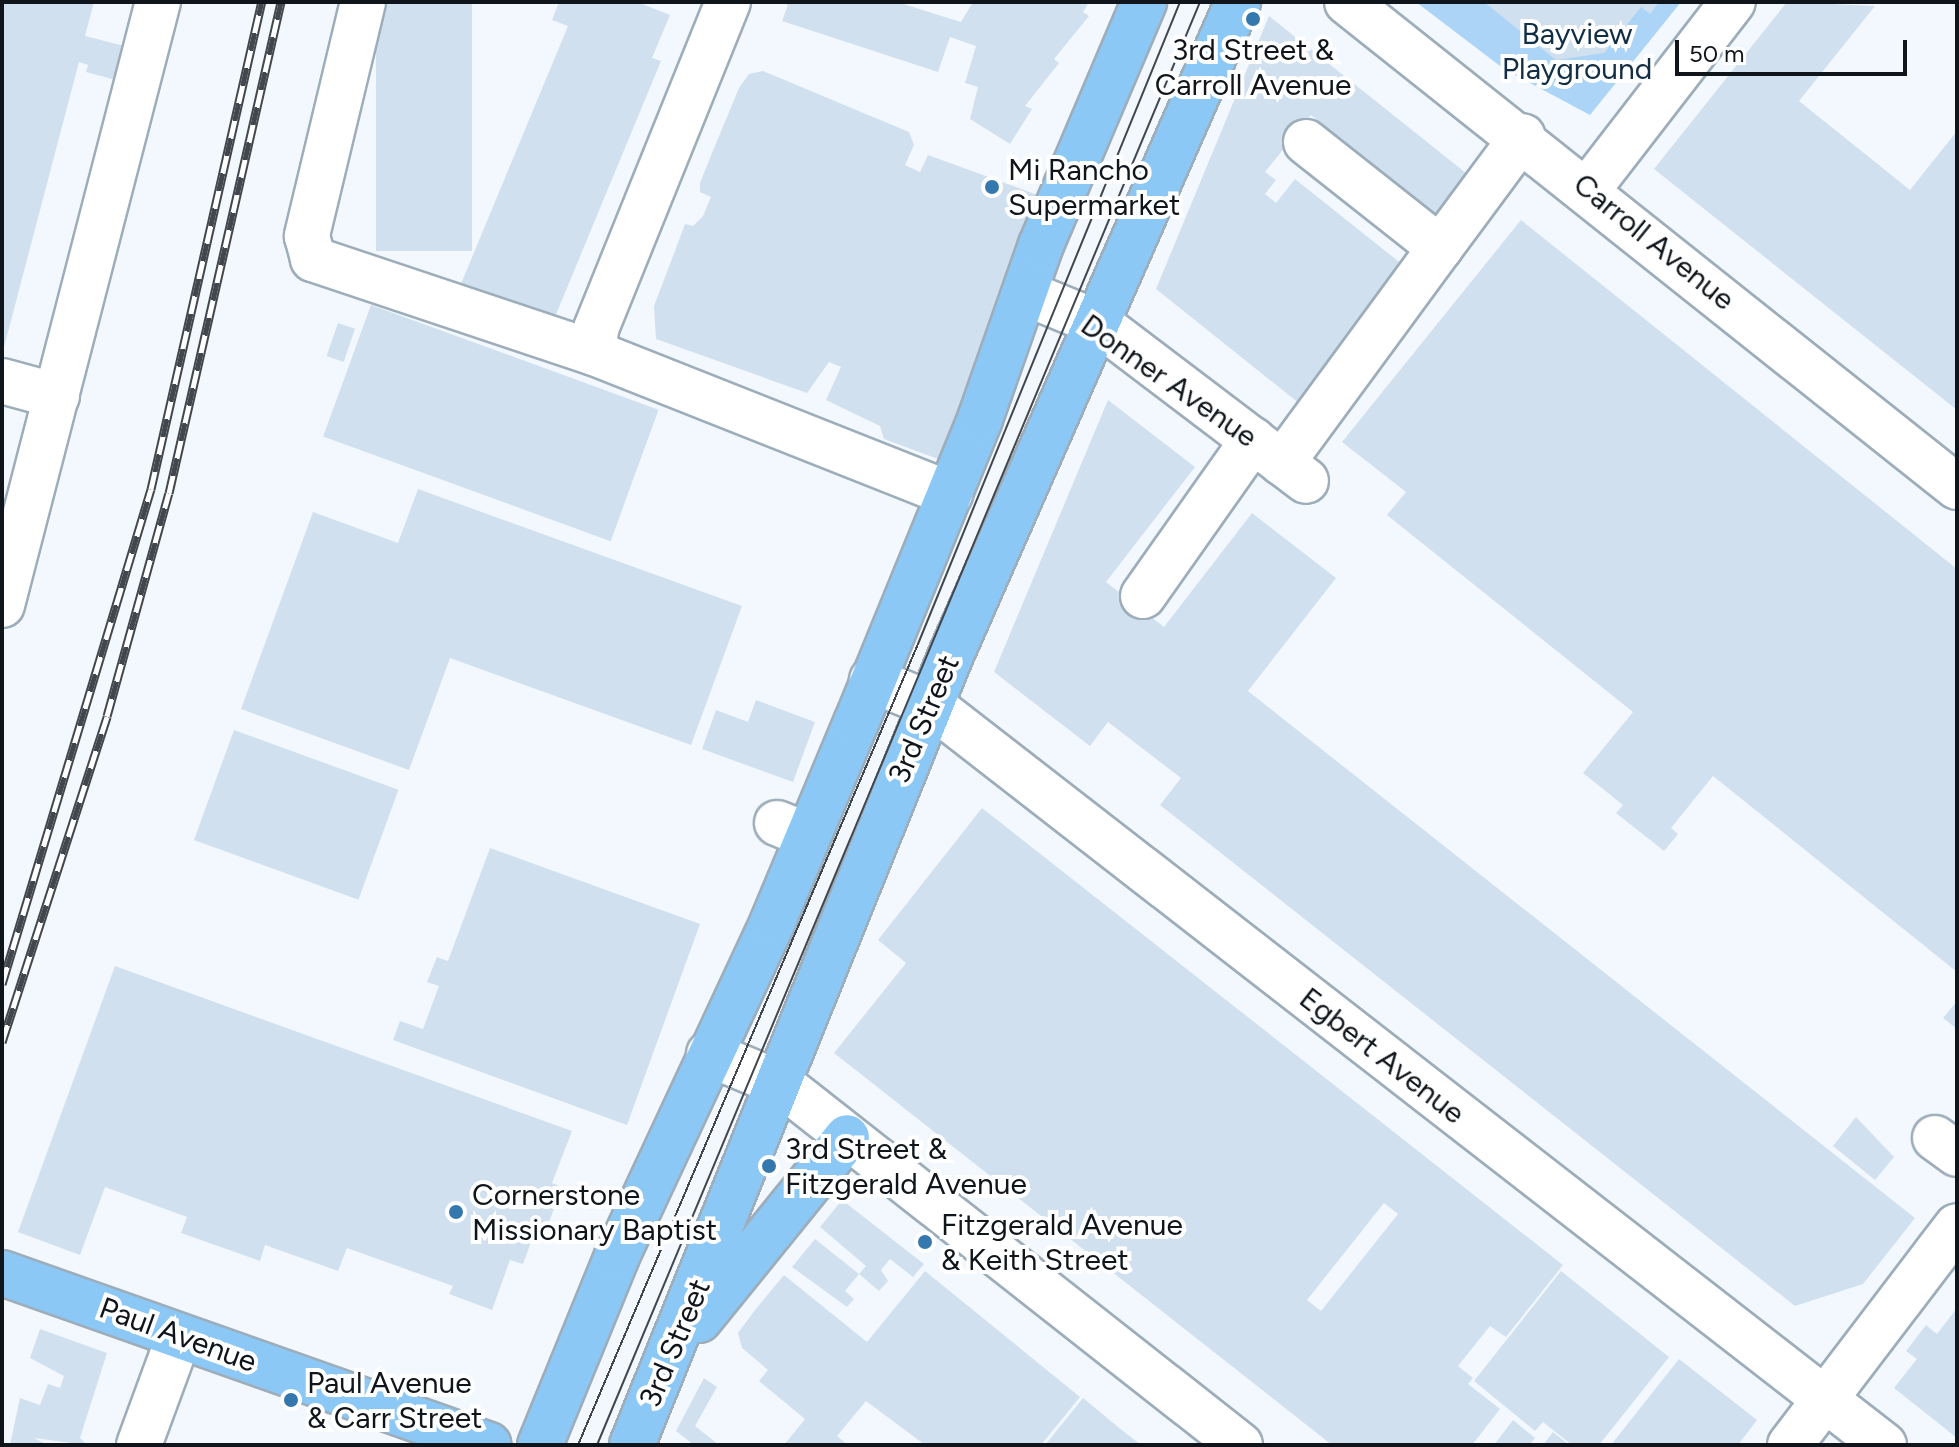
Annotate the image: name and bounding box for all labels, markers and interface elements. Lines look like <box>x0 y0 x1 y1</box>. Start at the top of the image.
marker: 3rd Street & Carroll Avenue <box>1244 10 1262 28</box>
park label: Bayview Playground <box>1502 16 1652 86</box>
scale bar <box>1679 24 1911 74</box>
place label: 3rd Street & Carroll Avenue <box>1155 32 1351 102</box>
text: 50 m <box>1689 39 1745 68</box>
place label: Mi Rancho Supermarket <box>1008 152 1180 222</box>
street label: Carroll Avenue <box>1566 166 1742 318</box>
marker: Mi Rancho Supermarket <box>983 178 1001 196</box>
street label: Donner Avenue <box>1074 307 1264 455</box>
street label: 3rd Street <box>881 650 967 788</box>
street label: Egbert Avenue <box>1292 980 1472 1132</box>
place label: 3rd Street & Fitzgerald Avenue <box>785 1131 1027 1202</box>
marker: 3rd Street & Fitzgerald Avenue <box>760 1157 778 1175</box>
place label: Cornerstone Missionary Baptist <box>472 1177 717 1248</box>
marker: Cornerstone Missionary Baptist <box>447 1203 465 1221</box>
place label: Fitzgerald Avenue & Keith Street <box>941 1207 1183 1278</box>
marker: Fitzgerald Avenue & Keith Street <box>916 1233 934 1251</box>
street label: 3rd Street <box>632 1274 718 1412</box>
street label: Paul Avenue <box>95 1290 261 1380</box>
place label: Paul Avenue & Carr Street <box>307 1365 482 1436</box>
marker: Paul Avenue & Carr Street <box>282 1391 300 1409</box>

